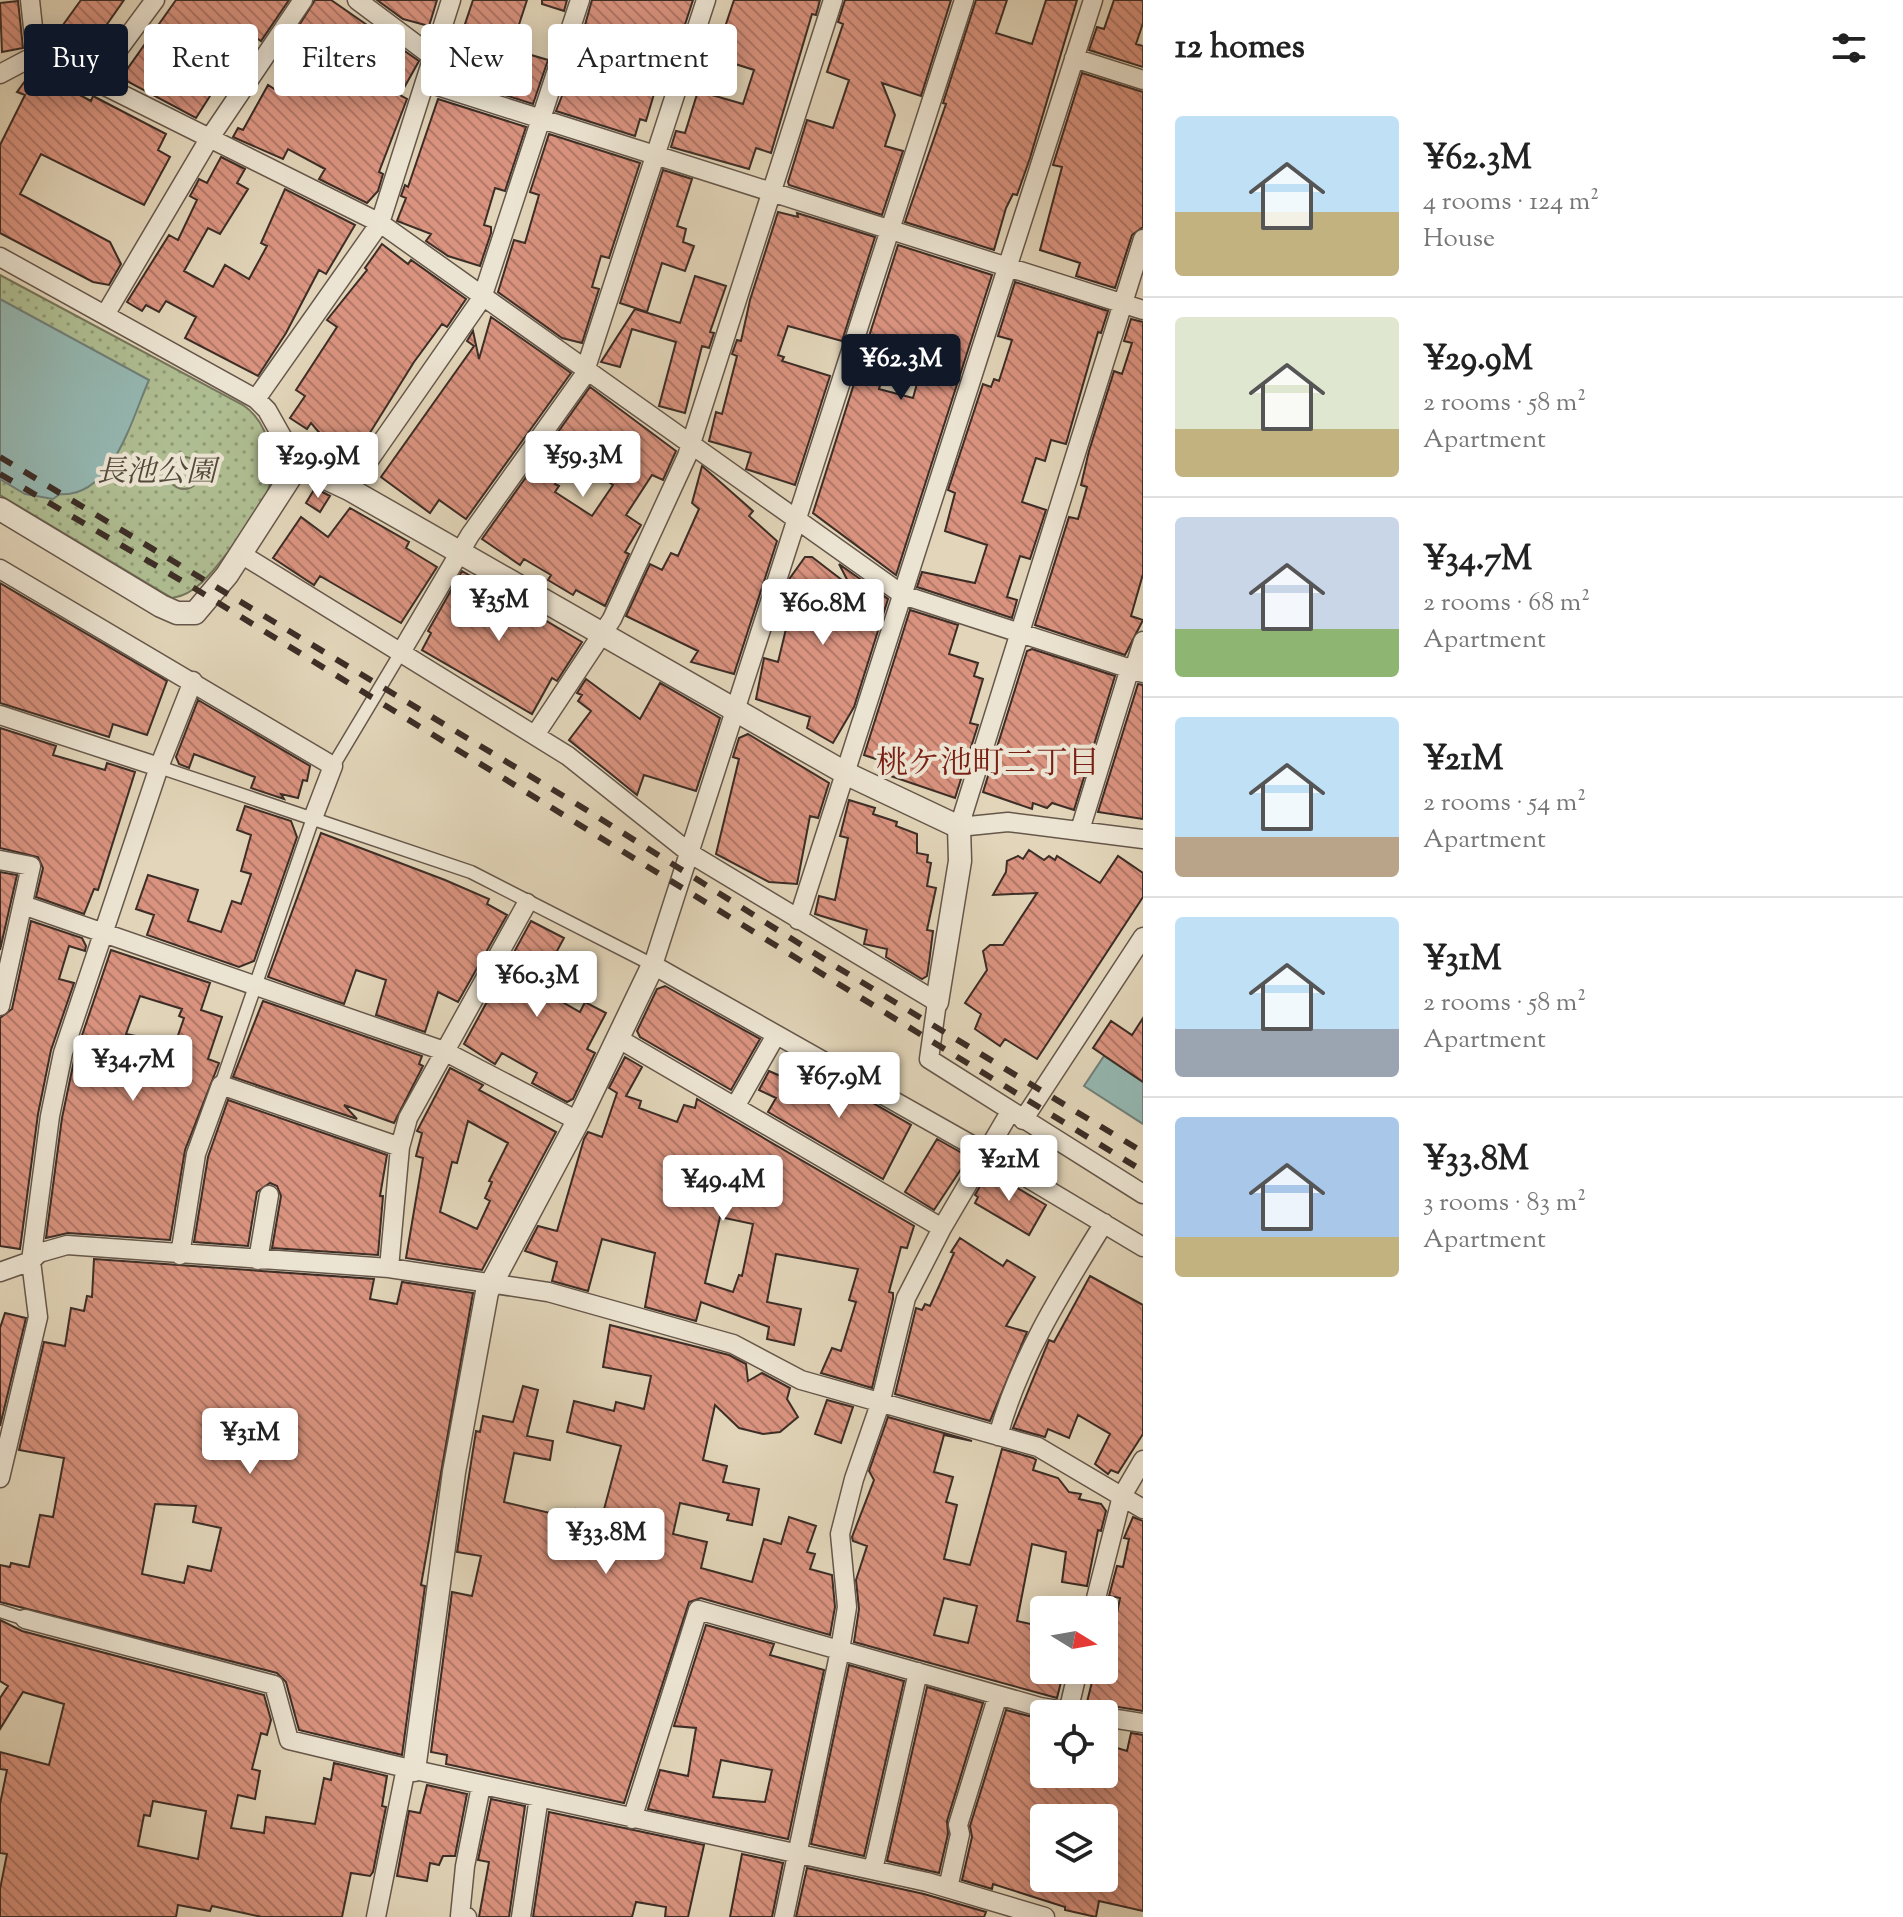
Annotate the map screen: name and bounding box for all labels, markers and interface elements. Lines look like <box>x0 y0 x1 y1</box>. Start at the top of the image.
chip: Buy <box>24 24 128 96</box>
chip: Rent <box>144 24 258 96</box>
chip: Filters <box>274 24 405 96</box>
chip: New <box>421 24 532 96</box>
chip: Apartment <box>548 24 737 96</box>
text: 12 homes <box>1175 24 1305 73</box>
icon: filters <box>1827 26 1871 70</box>
text: ¥62.3M <box>1423 135 1532 184</box>
icon: home <box>1239 148 1335 244</box>
text: 4 rooms · 124 m² <box>1423 184 1599 221</box>
text: House <box>1423 221 1495 258</box>
pin: ¥62.3M <box>836 334 966 402</box>
text: ¥29.9M <box>1423 336 1533 385</box>
text: ¥62.3M <box>859 341 943 378</box>
icon: home <box>1239 349 1335 445</box>
text: 2 rooms · 58 m² <box>1423 385 1586 422</box>
text: Apartment <box>1423 422 1546 459</box>
pin: ¥59.3M <box>518 431 648 499</box>
pin: ¥29.9M <box>253 432 383 500</box>
text: ¥59.3M <box>543 438 623 475</box>
text: ¥29.9M <box>276 439 360 476</box>
park label: 長池公園 <box>96 452 221 495</box>
text: ¥34.7M <box>1423 536 1532 585</box>
icon: home <box>1239 549 1335 645</box>
pin: ¥35M <box>452 575 546 643</box>
pin: ¥60.8M <box>758 579 888 647</box>
text: ¥35M <box>469 582 529 619</box>
text: 2 rooms · 68 m² <box>1423 585 1590 622</box>
text: ¥60.8M <box>780 586 866 623</box>
text: Apartment <box>1423 622 1546 659</box>
text: ¥21M <box>1423 736 1503 785</box>
district label: 桃ケ池町二丁目 <box>876 742 1100 788</box>
icon: home <box>1239 749 1335 845</box>
text: 2 rooms · 54 m² <box>1423 785 1586 822</box>
text: Apartment <box>1423 822 1546 859</box>
text: ¥31M <box>1423 936 1501 985</box>
icon: home <box>1239 949 1335 1045</box>
pin: ¥60.3M <box>472 951 602 1019</box>
text: ¥60.3M <box>495 958 579 995</box>
text: 2 rooms · 58 m² <box>1423 985 1586 1022</box>
text: Apartment <box>1423 1022 1546 1059</box>
pin: ¥34.7M <box>68 1035 198 1103</box>
text: ¥34.7M <box>91 1042 175 1079</box>
pin: ¥67.9M <box>774 1052 904 1120</box>
text: ¥67.9M <box>797 1059 881 1096</box>
pin: ¥21M <box>962 1135 1056 1203</box>
text: ¥33.8M <box>1423 1136 1529 1185</box>
text: ¥21M <box>978 1142 1040 1179</box>
icon: home <box>1239 1149 1335 1245</box>
pin: ¥49.4M <box>658 1155 788 1223</box>
text: ¥49.4M <box>681 1162 765 1199</box>
text: 3 rooms · 83 m² <box>1423 1185 1586 1222</box>
text: Apartment <box>1423 1222 1546 1259</box>
pin: ¥31M <box>203 1408 297 1476</box>
text: ¥31M <box>220 1415 280 1452</box>
pin: ¥33.8M <box>541 1508 671 1576</box>
text: ¥33.8M <box>566 1515 646 1552</box>
north arrow <box>1030 1596 1118 1684</box>
map controls <box>1030 1596 1118 1892</box>
button: locate <box>1030 1700 1118 1788</box>
button: layers <box>1030 1804 1118 1892</box>

